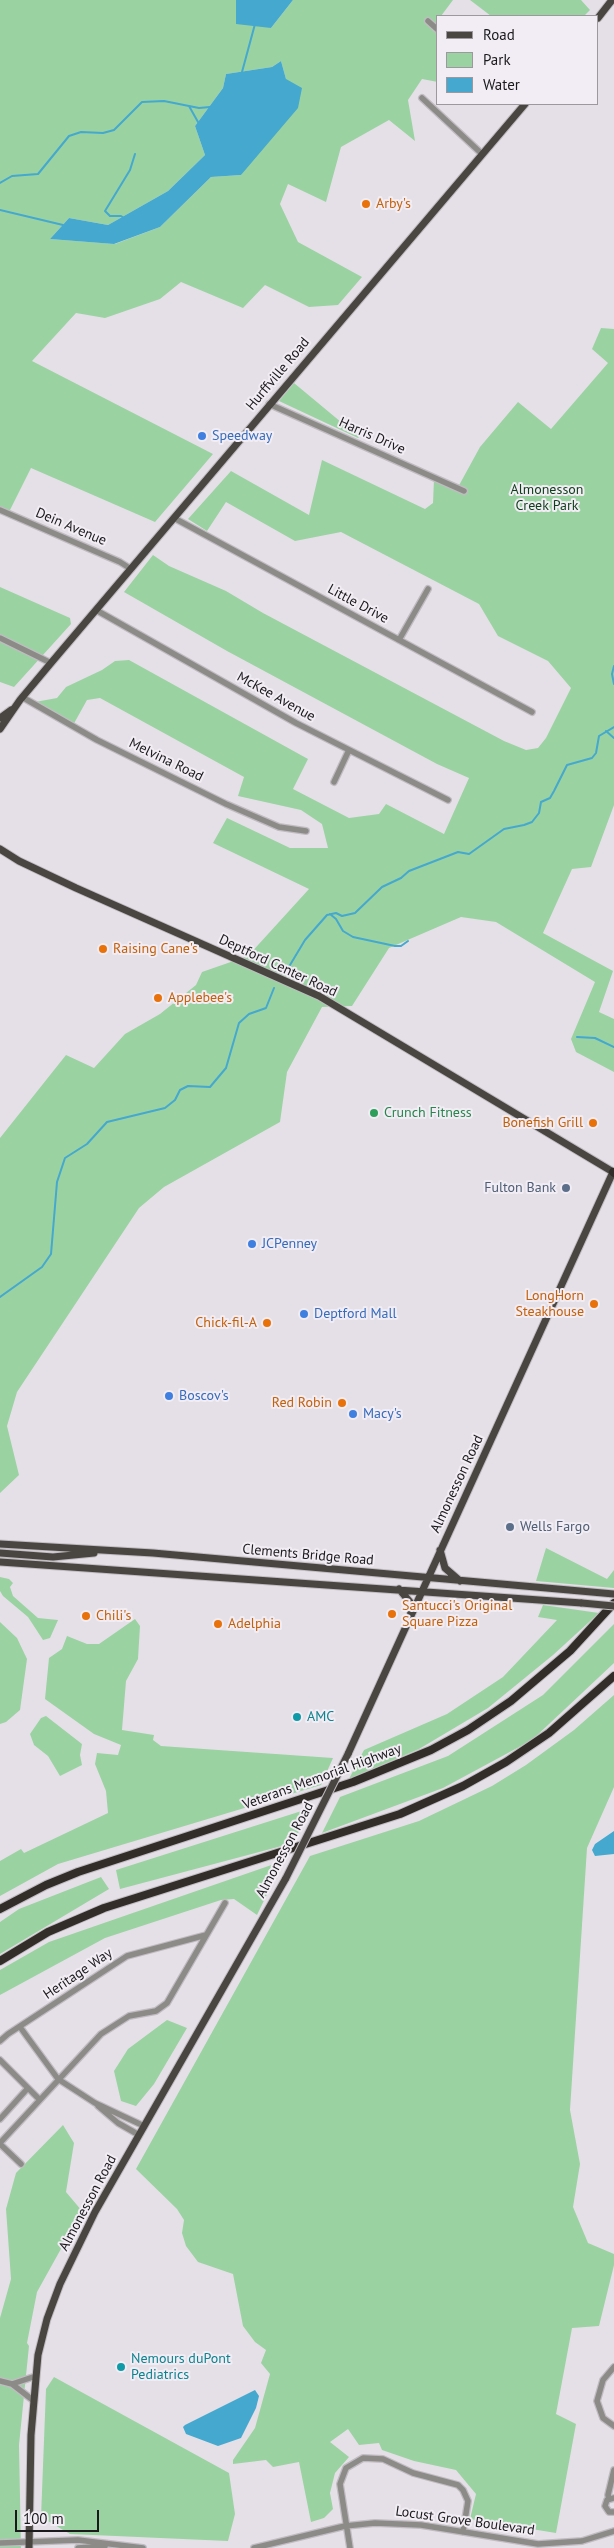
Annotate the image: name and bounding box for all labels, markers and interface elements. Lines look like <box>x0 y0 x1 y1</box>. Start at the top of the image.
legend <box>436 15 599 105</box>
text: Road <box>483 25 515 44</box>
text: Park <box>483 50 511 69</box>
text: Water <box>483 75 520 94</box>
place label: Arby's <box>376 196 411 212</box>
marker: Arby's <box>360 198 372 210</box>
street label: Hurffville Road <box>243 334 313 414</box>
street label: Harris Drive <box>336 414 408 458</box>
place label: Speedway <box>212 428 272 444</box>
marker: Speedway <box>196 430 208 442</box>
park label: Almonesson Creek Park <box>511 482 583 514</box>
street label: Dein Avenue <box>33 505 109 549</box>
street label: Little Drive <box>325 581 391 627</box>
street label: McKee Avenue <box>234 669 318 725</box>
street label: Melvina Road <box>126 735 206 785</box>
street label: Deptford Center Road <box>216 931 340 1001</box>
place label: Raising Cane's <box>113 941 198 957</box>
marker: Raising Cane's <box>97 943 109 955</box>
place label: Applebee's <box>168 990 232 1006</box>
marker: Applebee's <box>152 992 164 1004</box>
place label: Crunch Fitness <box>384 1105 472 1121</box>
marker: Crunch Fitness <box>368 1107 380 1119</box>
place label: Bonefish Grill <box>502 1115 583 1131</box>
marker: Bonefish Grill <box>587 1117 599 1129</box>
place label: Fulton Bank <box>484 1180 556 1196</box>
marker: Fulton Bank <box>560 1182 572 1194</box>
place label: JCPenney <box>262 1236 317 1252</box>
marker: JCPenney <box>246 1238 258 1250</box>
place label: LongHorn Steakhouse <box>515 1288 584 1320</box>
marker: LongHorn Steakhouse <box>588 1298 600 1310</box>
place label: Deptford Mall <box>314 1306 397 1322</box>
marker: Deptford Mall <box>298 1308 310 1320</box>
place label: Chick-fil-A <box>195 1315 257 1331</box>
marker: Chick-fil-A <box>261 1317 273 1329</box>
place label: Boscov's <box>179 1388 229 1404</box>
marker: Boscov's <box>163 1390 175 1402</box>
place label: Red Robin <box>272 1395 332 1411</box>
marker: Red Robin <box>336 1397 348 1409</box>
place label: Macy's <box>363 1406 402 1422</box>
marker: Macy's <box>347 1408 359 1420</box>
street label: Almonesson Road <box>427 1432 487 1536</box>
place label: Wells Fargo <box>520 1519 590 1535</box>
marker: Wells Fargo <box>504 1521 516 1533</box>
street label: Clements Bridge Road <box>242 1541 374 1569</box>
place label: Santucci's Original Square Pizza <box>402 1598 512 1630</box>
place label: Chili's <box>96 1608 131 1624</box>
marker: Santucci's Original Square Pizza <box>386 1608 398 1620</box>
marker: Chili's <box>80 1610 92 1622</box>
place label: Adelphia <box>228 1616 281 1632</box>
marker: Adelphia <box>212 1618 224 1630</box>
place label: AMC <box>307 1709 334 1725</box>
marker: AMC <box>291 1711 303 1723</box>
street label: Veterans Memorial Highway <box>240 1740 404 1814</box>
street label: Almonesson Road <box>253 1799 317 1901</box>
street label: Heritage Way <box>40 1945 116 2003</box>
street label: Almonesson Road <box>56 2152 120 2254</box>
place label: Nemours duPont Pediatrics <box>131 2351 231 2384</box>
marker: Nemours duPont Pediatrics <box>115 2361 127 2373</box>
scale bar <box>18 2500 101 2532</box>
street label: Locust Grove Boulevard <box>394 2503 536 2539</box>
text: 100 m <box>23 2509 64 2528</box>

